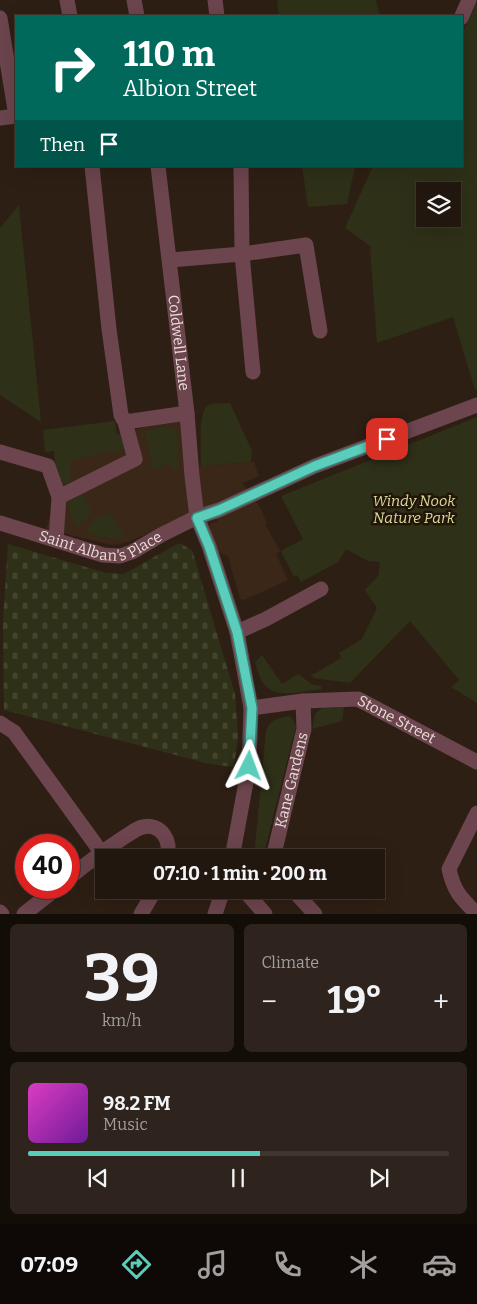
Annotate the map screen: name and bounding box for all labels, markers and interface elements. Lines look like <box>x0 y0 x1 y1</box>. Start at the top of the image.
text: 110 m <box>123 33 215 75</box>
icon: right <box>40 35 105 100</box>
text: Albion Street <box>123 75 257 102</box>
icon: arrive <box>95 130 123 158</box>
text: Then <box>40 133 85 156</box>
map controls <box>416 182 461 227</box>
button: layers <box>416 182 461 227</box>
street label: Coldwell Lane <box>164 294 193 392</box>
pin <box>366 418 408 460</box>
icon: arrive <box>373 425 401 453</box>
park label: Windy Nook Nature Park <box>373 492 456 527</box>
street label: Saint Alban's Place <box>35 523 165 541</box>
text: Saint Alban's Place <box>37 527 165 565</box>
street label: Stone Street <box>354 691 439 748</box>
street label: Kane Gardens <box>271 730 312 830</box>
position arrow <box>222 739 274 791</box>
speed limit sign: 40 <box>15 834 80 899</box>
text: 07:10 · 1 min · 200 m <box>153 862 327 885</box>
text: 39 <box>84 939 160 1017</box>
text: Climate <box>262 953 319 972</box>
text: 19° <box>327 977 383 1023</box>
text: − <box>262 985 277 1018</box>
text: + <box>433 985 449 1018</box>
text: km/h <box>102 1011 142 1030</box>
text: 98.2 FM <box>103 1092 170 1115</box>
text: Music <box>103 1115 148 1134</box>
icon: previous <box>84 1164 112 1192</box>
icon: pause <box>224 1164 252 1192</box>
icon: next <box>365 1164 393 1192</box>
icon: directions <box>119 1247 154 1282</box>
icon: music <box>195 1247 230 1282</box>
icon: phone <box>270 1247 305 1282</box>
icon: climate <box>346 1247 381 1282</box>
icon: car <box>422 1247 457 1282</box>
text: 07:09 <box>20 1251 78 1278</box>

